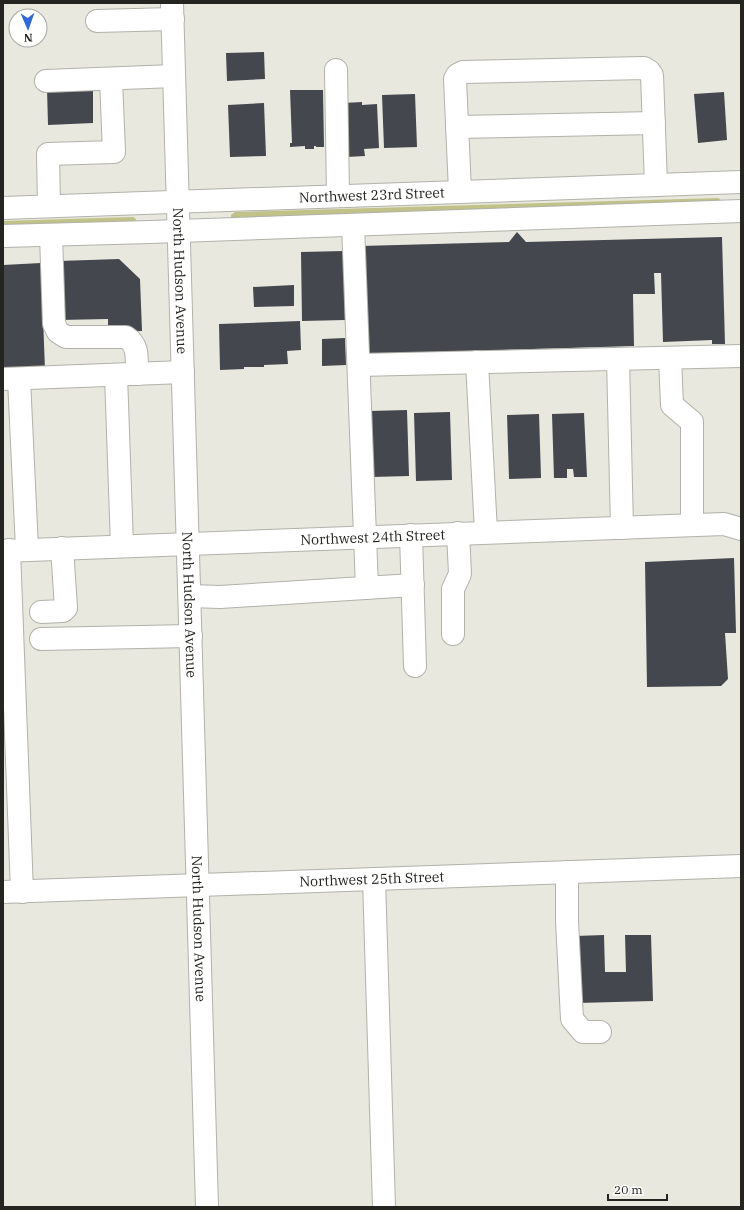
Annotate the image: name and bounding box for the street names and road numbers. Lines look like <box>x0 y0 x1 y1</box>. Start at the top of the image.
street label: Northwest 23rd Street <box>298 183 445 207</box>
street label: North Hudson Avenue <box>169 207 191 354</box>
street label: Northwest 24th Street <box>300 525 446 549</box>
street label: North Hudson Avenue <box>178 531 201 678</box>
street label: North Hudson Avenue <box>188 855 210 1002</box>
street label: Northwest 25th Street <box>299 867 445 891</box>

